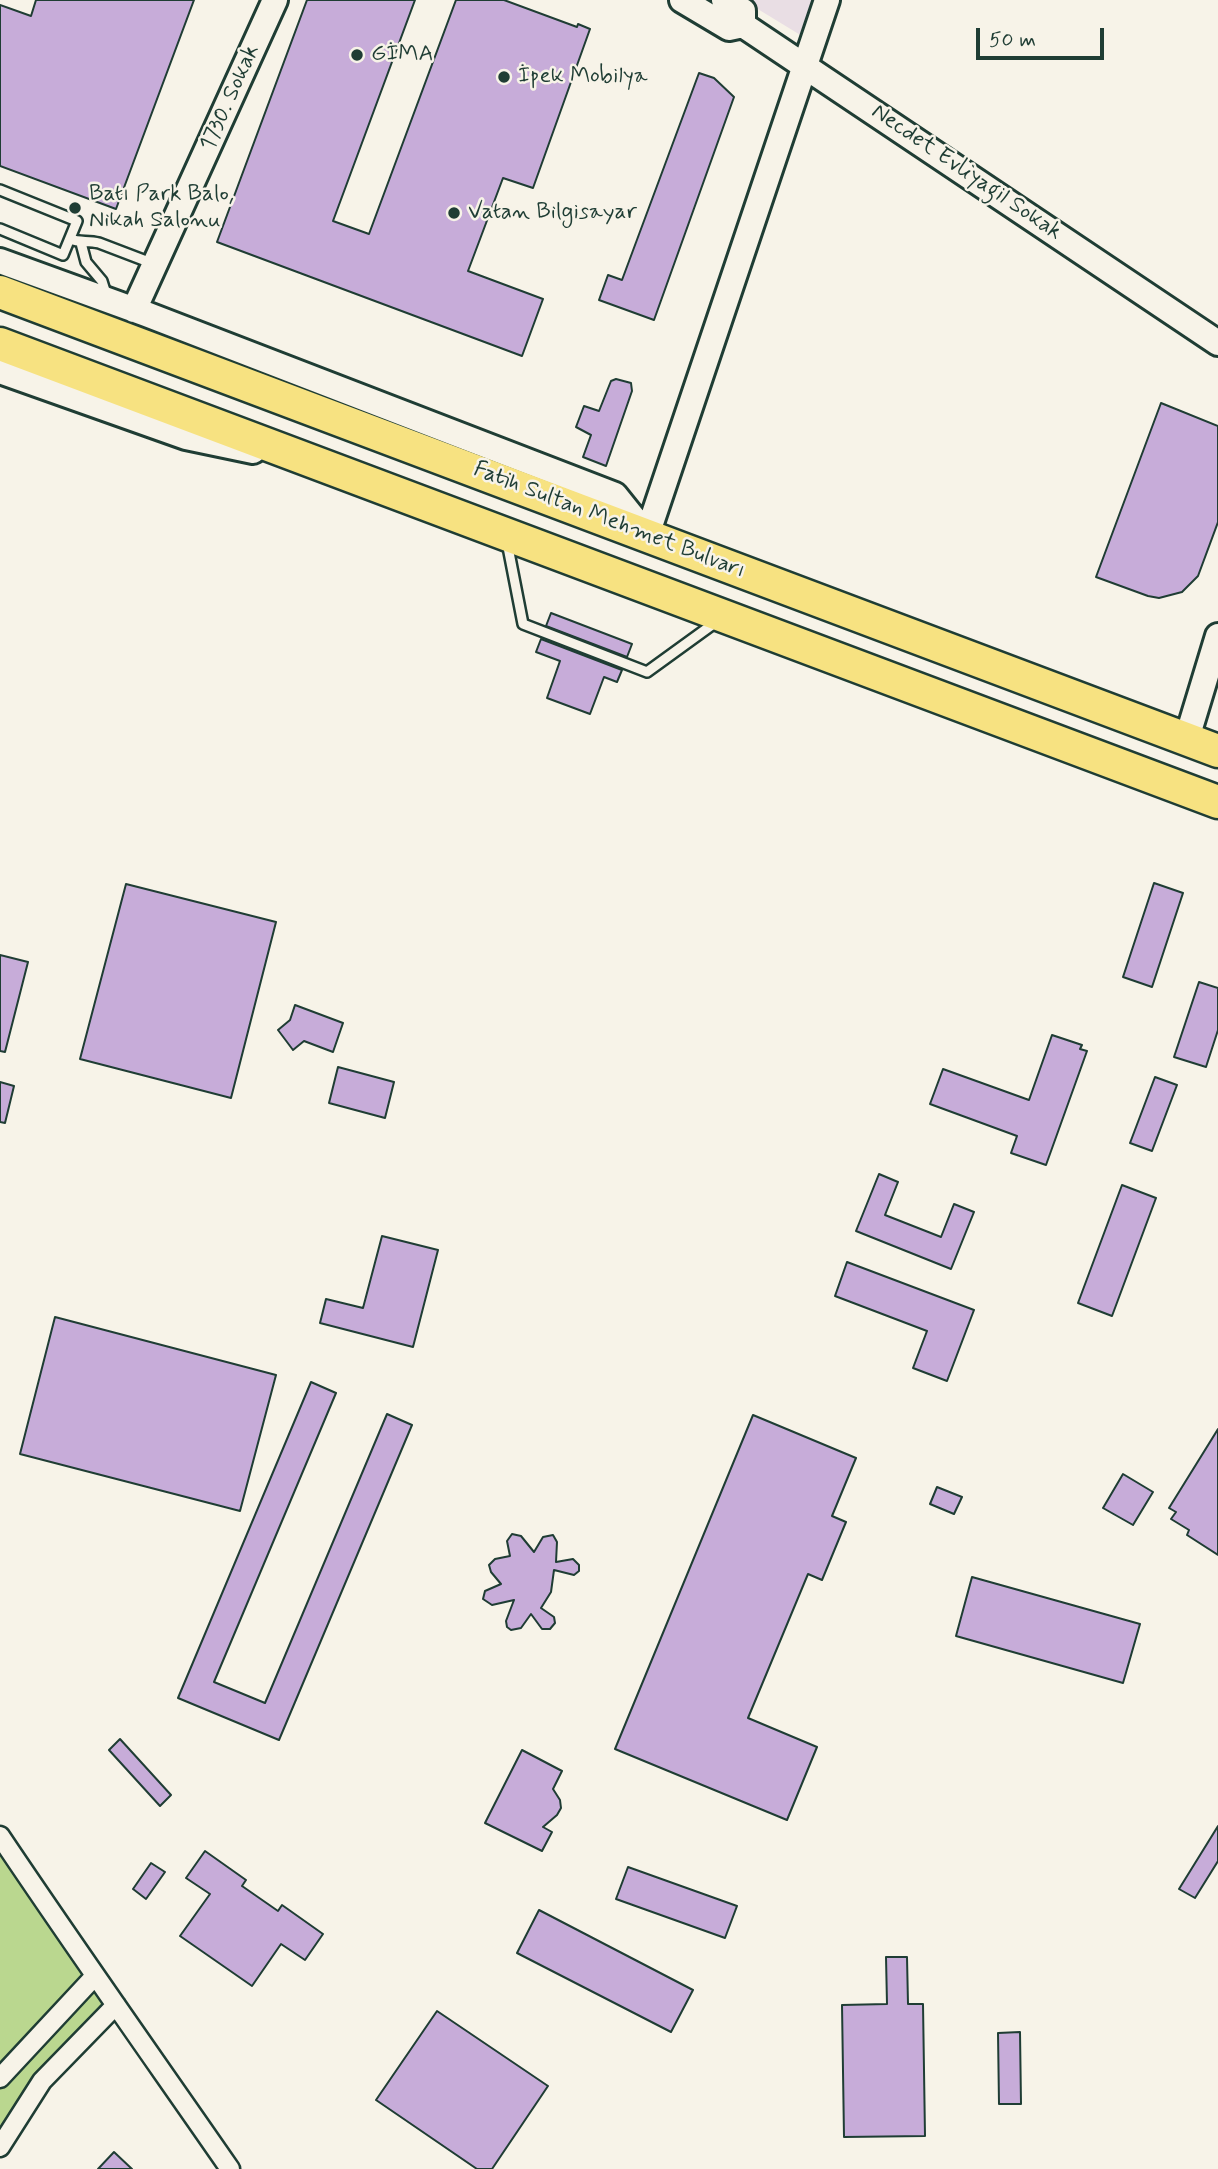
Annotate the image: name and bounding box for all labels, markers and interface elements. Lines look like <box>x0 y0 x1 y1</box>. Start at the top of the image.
scale bar <box>980 14 1108 58</box>
text: 50 m <box>989 26 1036 54</box>
street label: 1730. Sokak <box>195 41 267 155</box>
place label: GİMA <box>371 41 434 69</box>
marker: GİMA <box>349 47 365 63</box>
place label: İpek Mobilya <box>518 63 648 91</box>
marker: İpek Mobilya <box>496 69 512 85</box>
street label: Necdet Evliyagil Sokak <box>865 99 1067 247</box>
place label: Batı Park Balo, Nikah Salonu <box>89 181 234 235</box>
place label: Vatan Bilgisayar <box>468 199 637 227</box>
marker: Batı Park Balo, Nikah Salonu <box>67 200 83 216</box>
marker: Vatan Bilgisayar <box>446 205 462 221</box>
street label: Fatih Sultan Mehmet Bulvarı <box>469 456 749 586</box>

